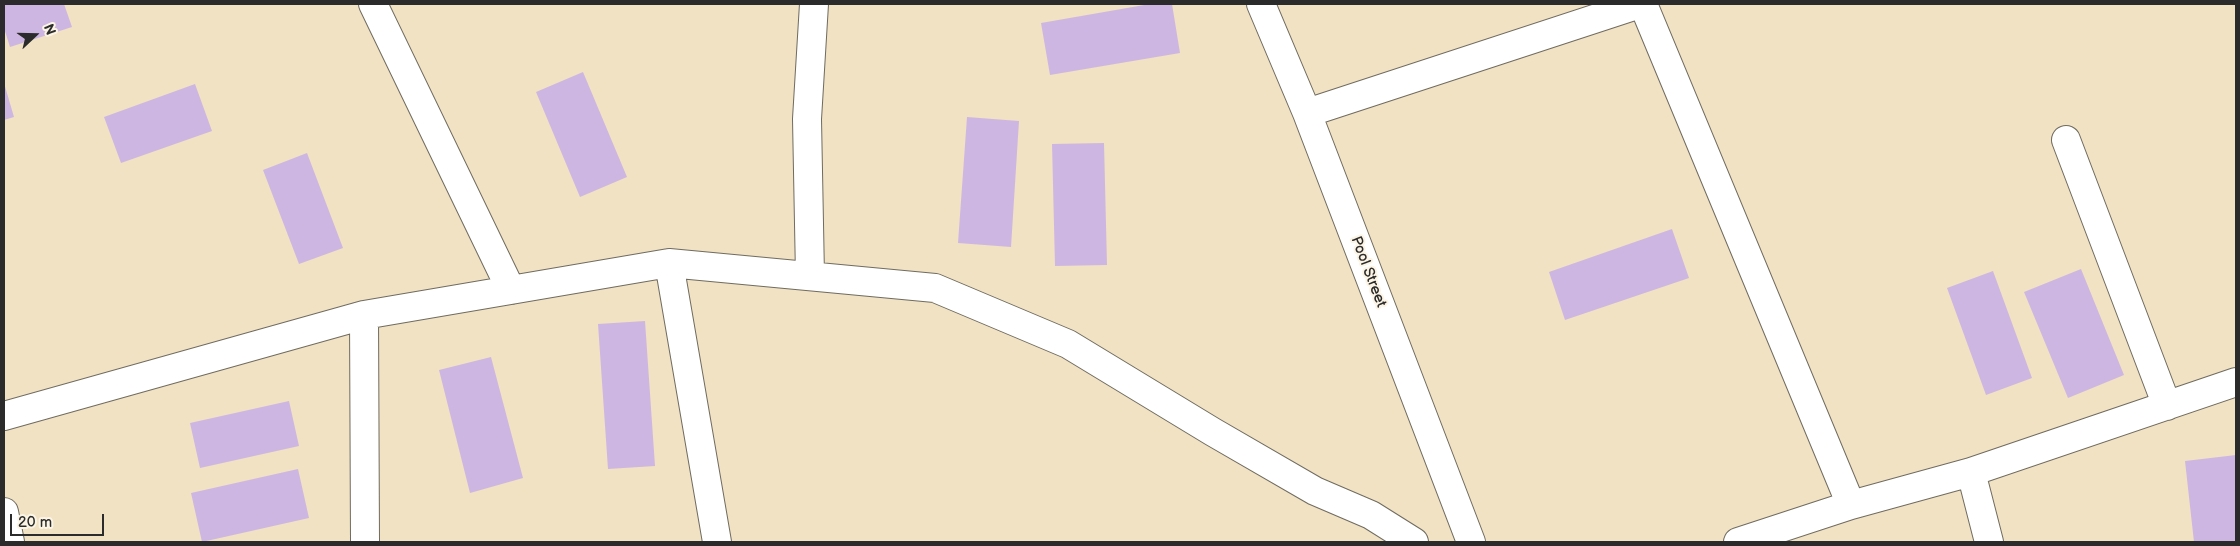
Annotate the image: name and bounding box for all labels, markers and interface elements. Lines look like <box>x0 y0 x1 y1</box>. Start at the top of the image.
north arrow <box>10 10 60 60</box>
text: N <box>40 21 59 37</box>
street label: Pool Street <box>1346 234 1390 310</box>
scale bar <box>12 504 106 536</box>
text: 20 m <box>18 513 52 532</box>

